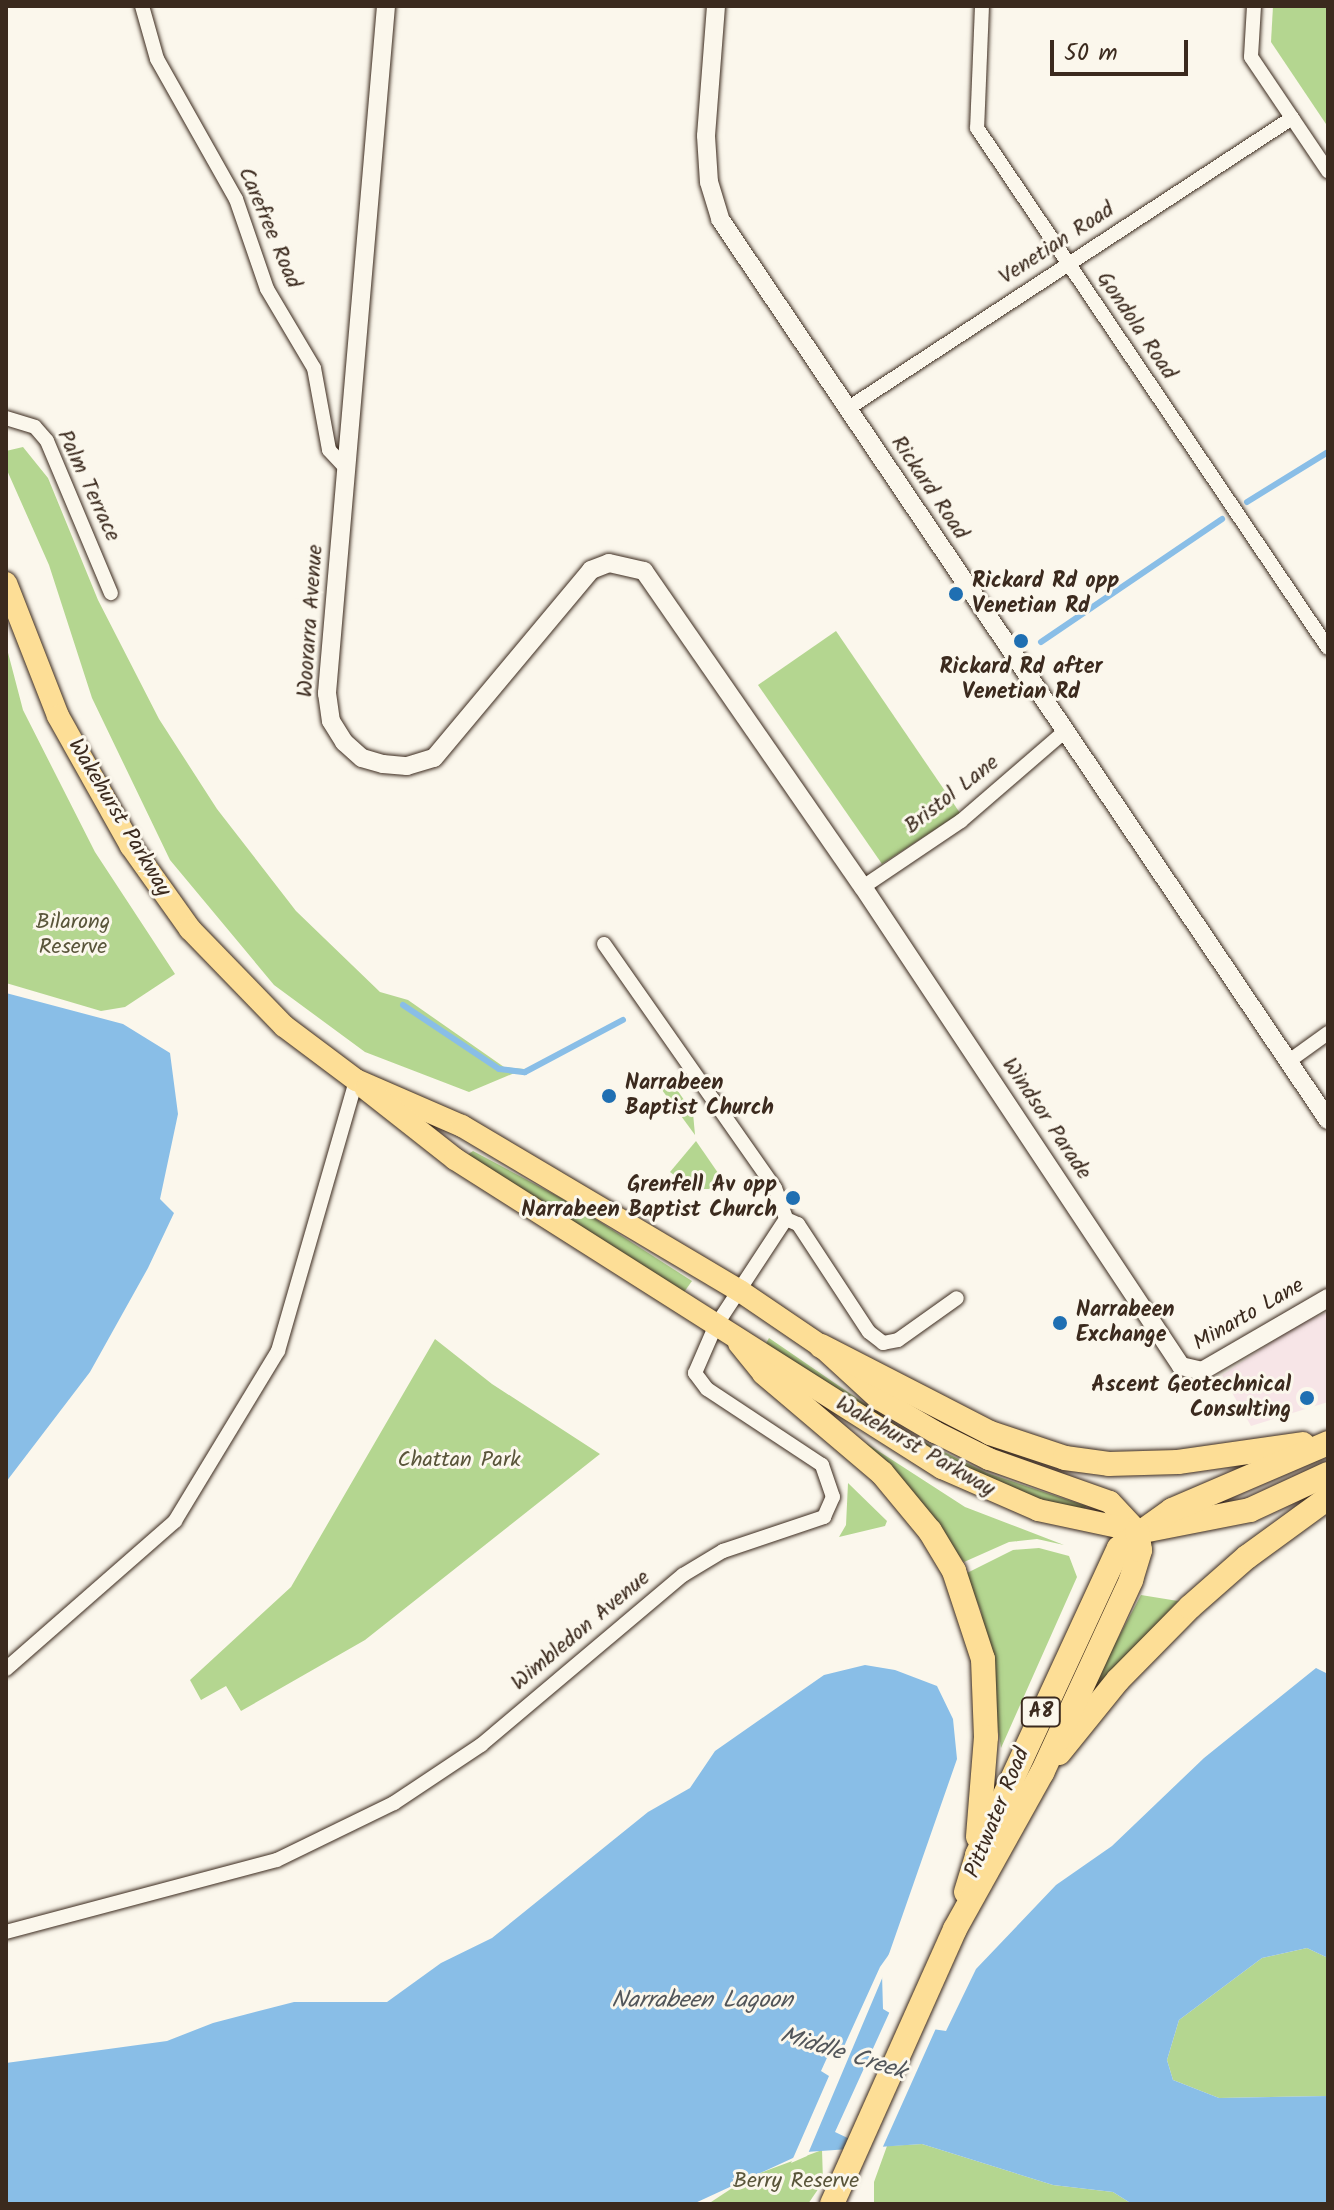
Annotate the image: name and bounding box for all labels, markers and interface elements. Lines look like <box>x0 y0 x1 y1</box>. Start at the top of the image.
scale bar <box>1054 24 1192 74</box>
text: 50 m <box>1064 34 1118 73</box>
street label: Carefree Road <box>232 163 306 293</box>
street label: Venetian Road <box>994 197 1120 291</box>
street label: Gondola Road <box>1090 267 1182 385</box>
street label: Palm Terrace <box>51 426 125 546</box>
street label: Rickard Road <box>885 431 973 545</box>
street label: Woorarra Avenue <box>292 544 330 698</box>
place label: Rickard Rd opp Venetian Rd <box>972 568 1119 620</box>
marker: Rickard Rd opp Venetian Rd <box>947 585 965 603</box>
marker: Rickard Rd after Venetian Rd <box>1012 632 1030 650</box>
place label: Rickard Rd after Venetian Rd <box>939 654 1103 706</box>
street label: Wakehurst Parkway <box>61 734 177 902</box>
street label: Bristol Lane <box>900 750 1004 840</box>
park label: Bilarong Reserve <box>36 909 110 960</box>
street label: Windsor Parade <box>996 1053 1096 1185</box>
place label: Narrabeen Baptist Church <box>625 1070 774 1122</box>
marker: Narrabeen Baptist Church <box>600 1087 618 1105</box>
place label: Grenfell Av opp Narrabeen Baptist Church <box>521 1172 777 1224</box>
marker: Grenfell Av opp Narrabeen Baptist Church <box>784 1189 802 1207</box>
street label: Minarto Lane <box>1189 1273 1309 1357</box>
place label: Narrabeen Exchange <box>1076 1297 1174 1348</box>
marker: Narrabeen Exchange <box>1051 1314 1069 1332</box>
place label: Ascent Geotechnical Consulting <box>1091 1372 1291 1424</box>
marker: Ascent Geotechnical Consulting <box>1298 1389 1316 1407</box>
street label: Wakehurst Parkway <box>831 1391 999 1503</box>
park label: Chattan Park <box>397 1448 521 1474</box>
street label: Wimbledon Avenue <box>506 1565 656 1697</box>
road number: A8 <box>1019 1696 1063 1728</box>
street label: Pittwater Road <box>960 1744 1036 1882</box>
water label: Narrabeen Lagoon <box>611 1987 793 2015</box>
water label: Middle Creek <box>777 2021 909 2087</box>
park label: Berry Reserve <box>733 2169 859 2195</box>

